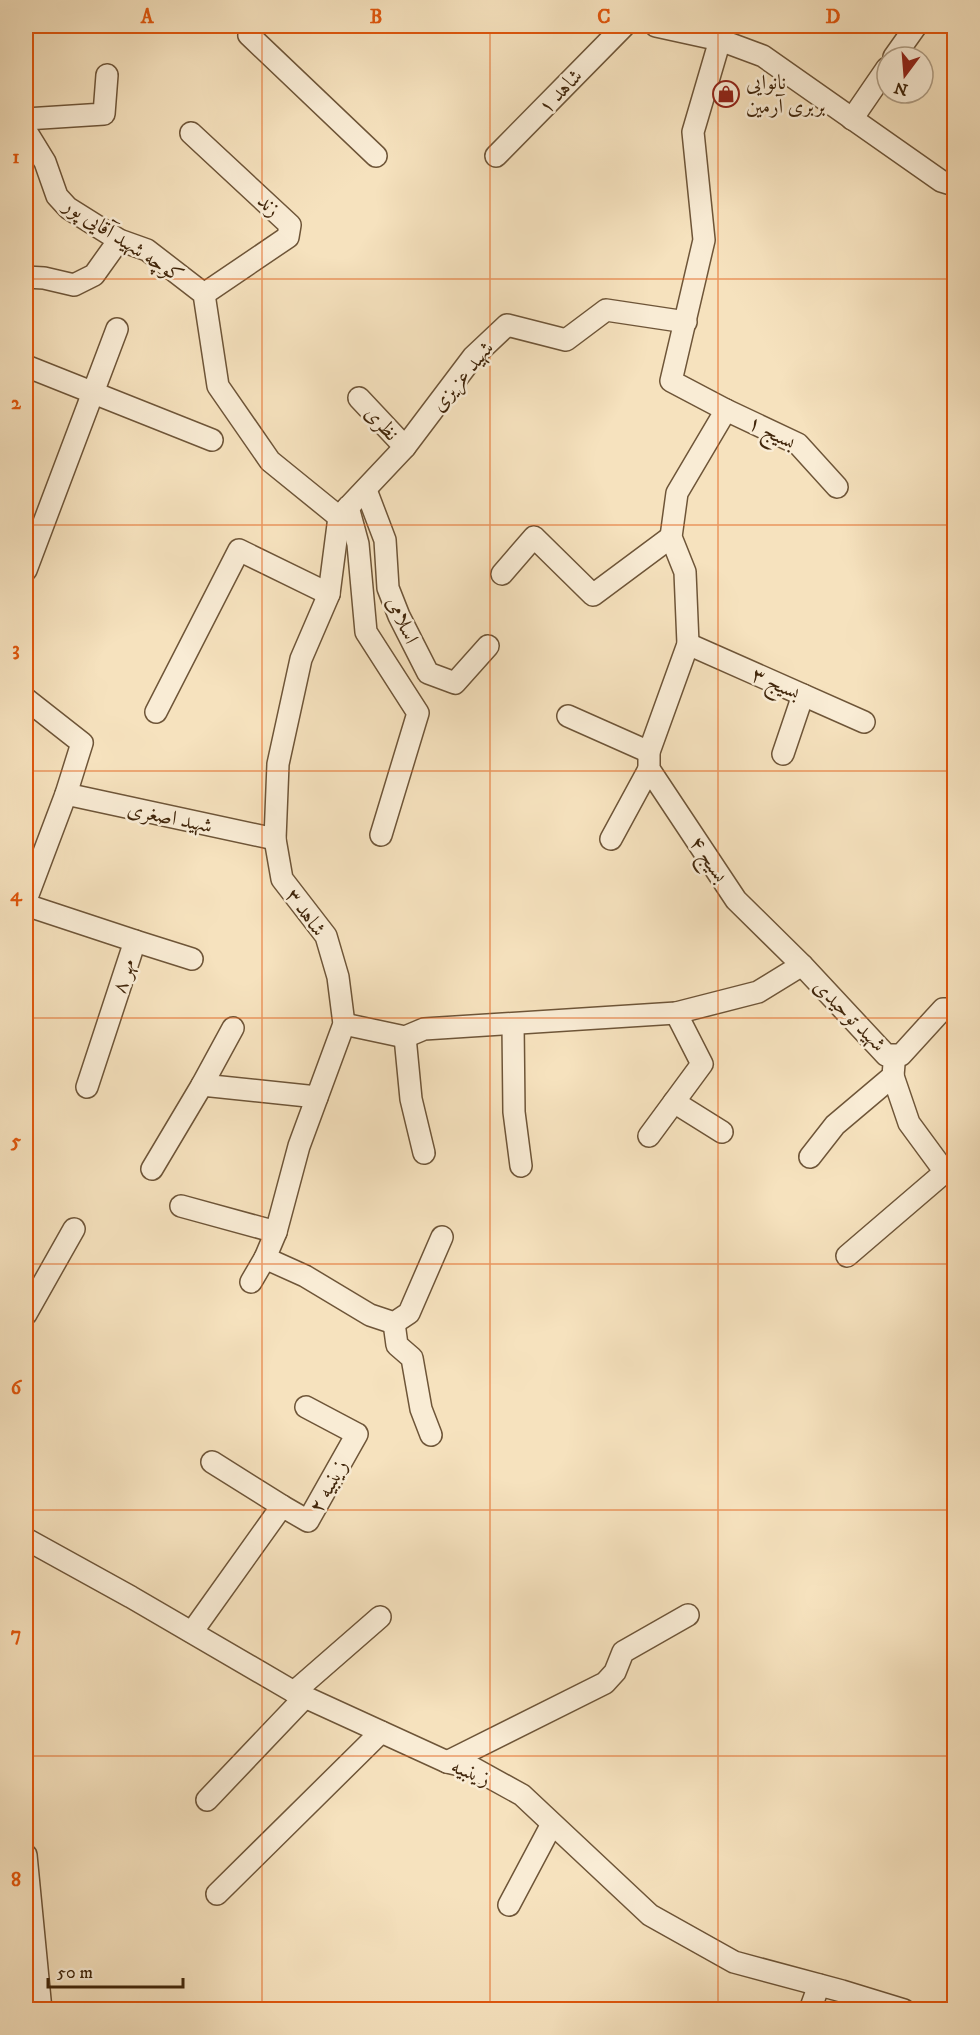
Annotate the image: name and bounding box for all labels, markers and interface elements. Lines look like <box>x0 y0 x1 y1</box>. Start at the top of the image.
text: A <box>140 5 155 30</box>
text: B <box>370 5 382 30</box>
text: C <box>597 5 611 30</box>
text: D <box>826 5 841 30</box>
north arrow <box>875 45 935 105</box>
street label: شاهد ۱ <box>533 64 588 120</box>
place label: نانوایی بربری آرمین <box>746 70 826 120</box>
text: N <box>892 77 910 100</box>
shop icon: نانوایی بربری آرمین <box>711 79 741 109</box>
text: 1 <box>12 145 20 170</box>
street label: زند <box>251 189 285 223</box>
street label: کوچه شهید آقایی پور <box>56 190 189 290</box>
street label: شهید عزیزی <box>426 336 501 418</box>
text: 2 <box>11 391 22 416</box>
street label: نظری <box>359 401 404 447</box>
street label: بسیج ۱ <box>741 410 800 461</box>
street label: اسلامی <box>380 593 424 648</box>
text: 3 <box>12 637 20 662</box>
street label: بسیج ۳ <box>745 662 804 711</box>
street label: شهید اصغری <box>125 796 215 840</box>
street label: بسیج ۴ <box>679 831 733 891</box>
text: 4 <box>10 883 23 908</box>
street label: شاهد ۳ <box>279 884 331 942</box>
street label: مهر ۸ <box>106 956 142 997</box>
street label: شهید توحیدی <box>807 974 891 1058</box>
text: 5 <box>10 1129 21 1154</box>
text: 6 <box>11 1376 23 1401</box>
street label: زینبیه ۲ <box>304 1455 354 1518</box>
text: 7 <box>11 1622 21 1647</box>
street label: زینبیه <box>447 1753 494 1792</box>
text: 8 <box>11 1868 21 1893</box>
scale bar <box>48 1951 183 1989</box>
text: 50 m <box>57 1962 93 1984</box>

